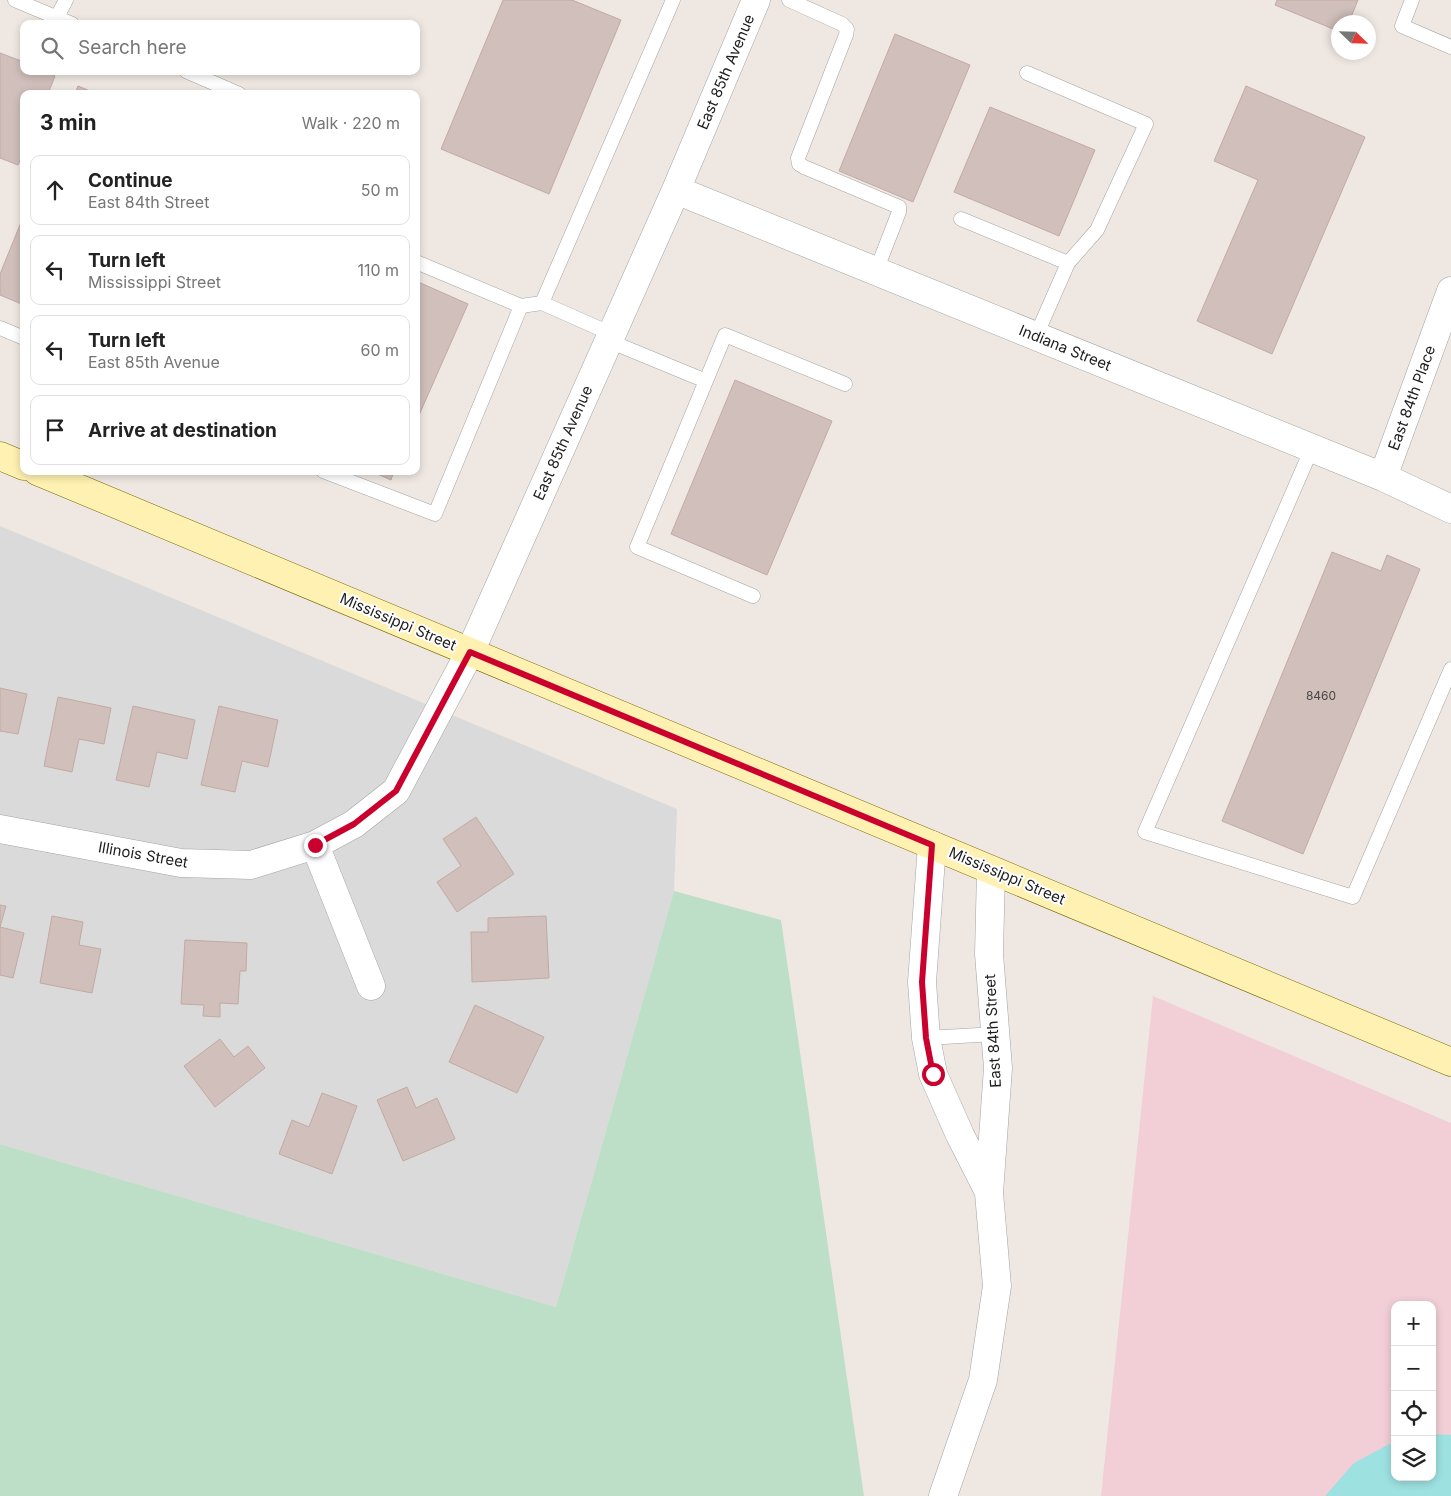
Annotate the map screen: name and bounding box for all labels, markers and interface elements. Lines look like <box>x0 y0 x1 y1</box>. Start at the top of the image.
street label: East 85th Avenue <box>693 11 758 132</box>
north arrow <box>1331 15 1376 60</box>
search box <box>20 20 420 75</box>
icon: search <box>38 34 66 62</box>
text: Search here <box>78 36 187 59</box>
text: 3 min <box>40 110 96 135</box>
text: Walk · 220 m <box>302 113 400 133</box>
text: Continue <box>88 169 173 192</box>
icon: ahead <box>41 176 69 204</box>
text: 50 m <box>361 180 399 200</box>
text: East 84th Street <box>88 192 209 212</box>
text: Turn left <box>88 249 166 272</box>
icon: left <box>41 256 69 284</box>
text: 110 m <box>357 260 399 280</box>
text: Mississippi Street <box>88 272 221 292</box>
street label: Indiana Street <box>1016 320 1114 375</box>
text: Turn left <box>88 329 166 352</box>
icon: left <box>41 336 69 364</box>
text: 60 m <box>360 340 399 360</box>
street label: East 84th Place <box>1384 343 1439 453</box>
text: East 85th Avenue <box>88 352 220 372</box>
street label: East 85th Avenue <box>529 382 596 503</box>
icon: arrive <box>41 416 69 444</box>
text: Arrive at destination <box>88 419 277 442</box>
street label: Mississippi Street <box>337 588 459 655</box>
house number: 8460 <box>1306 688 1336 703</box>
route end <box>304 834 327 857</box>
street label: Illinois Street <box>97 837 190 872</box>
street label: Mississippi Street <box>946 842 1068 909</box>
street label: East 84th Street <box>980 974 1005 1088</box>
route start <box>922 1063 945 1086</box>
map controls <box>1391 1301 1436 1481</box>
button: + <box>1391 1301 1436 1346</box>
button: − <box>1391 1346 1436 1391</box>
button: locate <box>1391 1391 1436 1436</box>
button: layers <box>1391 1436 1436 1481</box>

